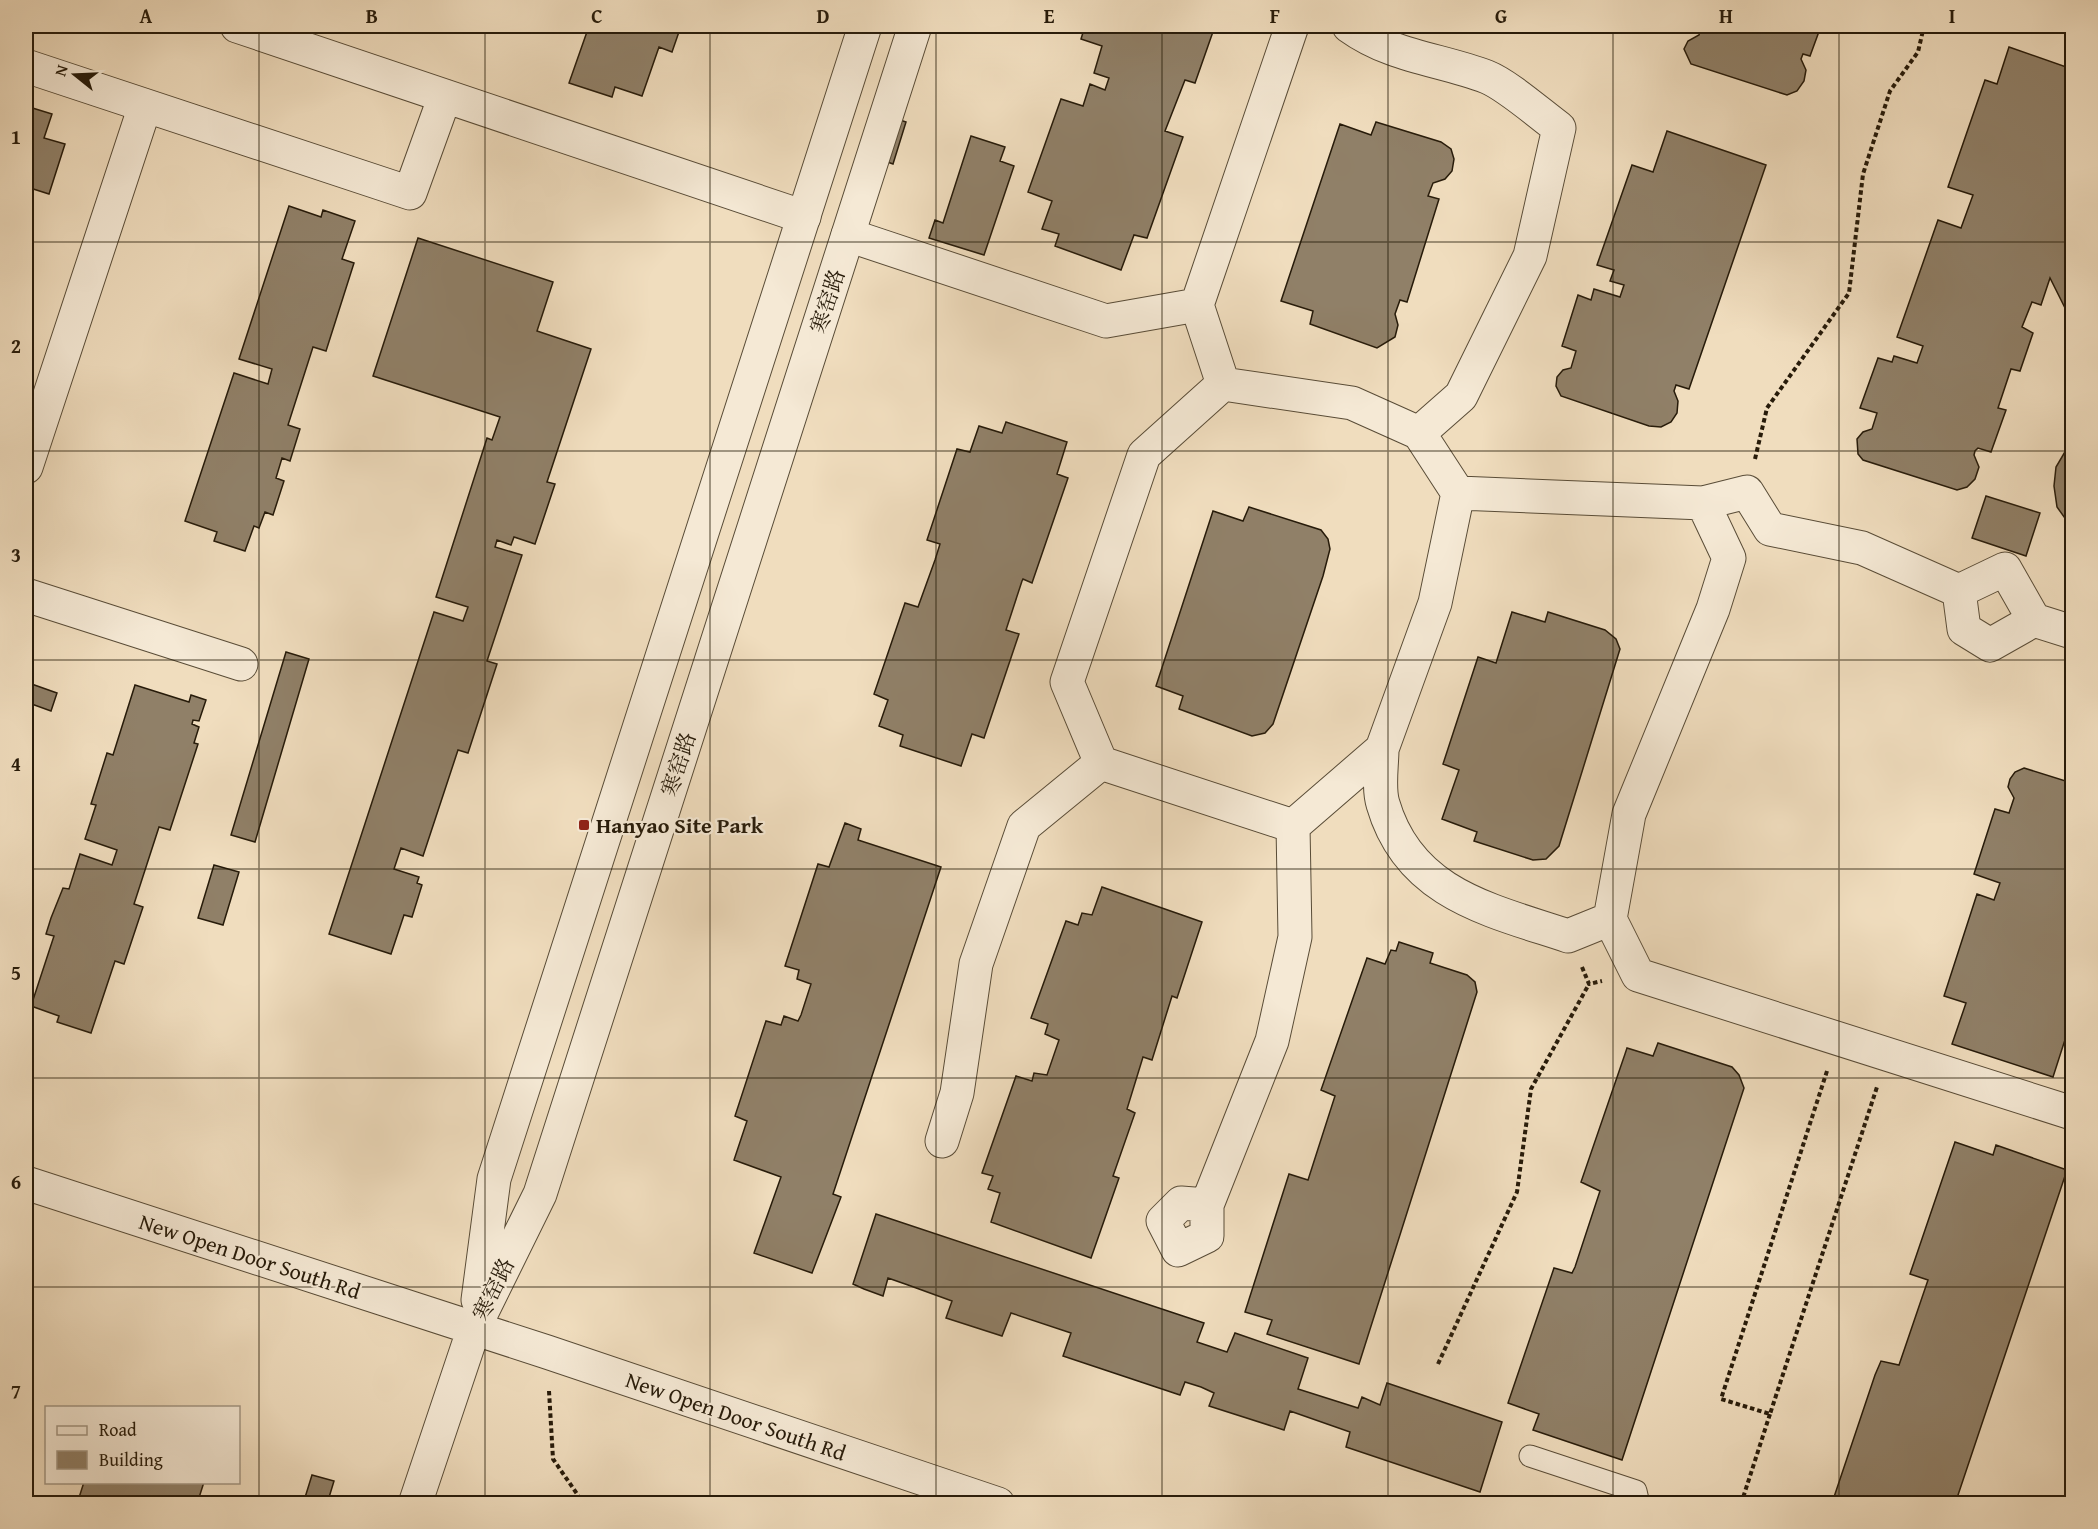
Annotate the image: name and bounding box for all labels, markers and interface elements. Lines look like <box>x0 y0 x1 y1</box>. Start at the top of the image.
text: A <box>140 1 153 30</box>
text: B <box>366 1 378 30</box>
text: C <box>591 1 603 30</box>
text: D <box>816 1 830 30</box>
text: E <box>1044 1 1055 30</box>
text: F <box>1270 1 1280 30</box>
text: G <box>1495 1 1507 30</box>
text: H <box>1719 1 1733 30</box>
text: I <box>1949 1 1955 30</box>
north arrow <box>45 45 105 105</box>
text: N <box>48 61 74 79</box>
text: 1 <box>11 122 21 151</box>
street label: 寒窑路 <box>802 265 852 337</box>
text: 2 <box>11 331 21 360</box>
text: 3 <box>11 540 21 569</box>
street label: 寒窑路 <box>653 728 703 800</box>
text: 4 <box>11 749 21 778</box>
place label: Hanyao Site Park <box>596 809 764 841</box>
marker: Hanyao Site Park <box>577 818 591 832</box>
text: 5 <box>11 958 21 987</box>
text: 6 <box>11 1167 21 1196</box>
street label: New Open Door South Rd <box>135 1205 365 1307</box>
street label: 寒窑路 <box>464 1252 522 1326</box>
street label: New Open Door South Rd <box>622 1363 851 1469</box>
text: 7 <box>11 1376 21 1405</box>
legend <box>45 1406 240 1484</box>
text: Road <box>99 1416 137 1443</box>
text: Building <box>99 1446 163 1473</box>

